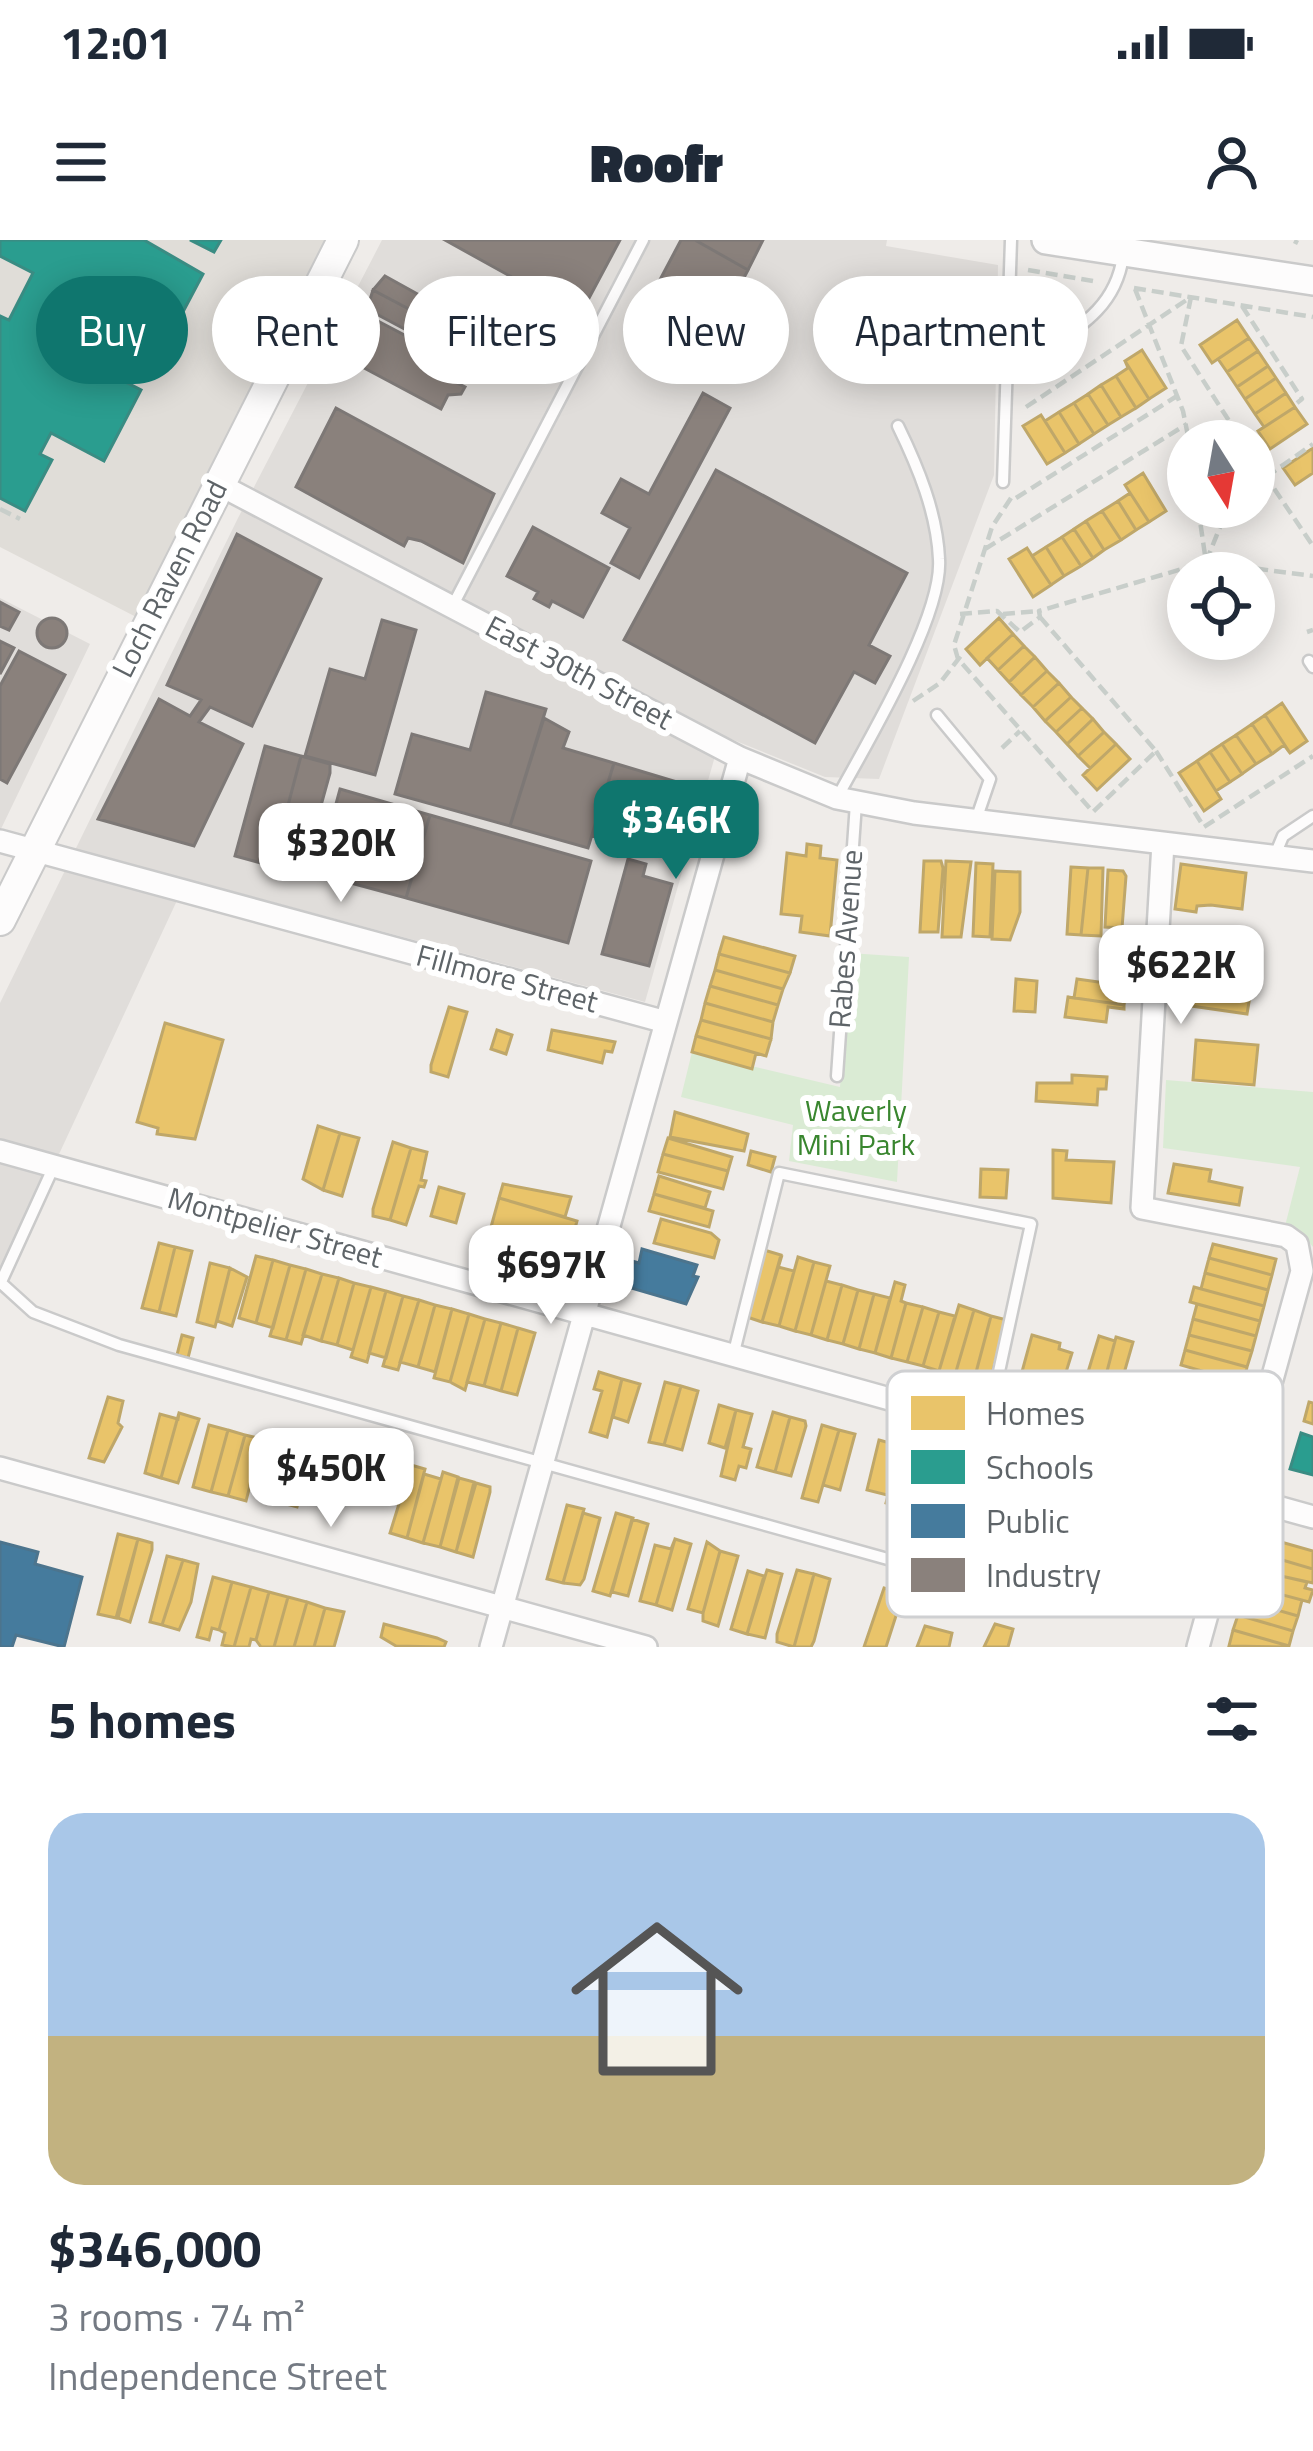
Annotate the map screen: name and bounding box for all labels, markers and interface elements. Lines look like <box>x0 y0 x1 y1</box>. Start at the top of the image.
text: 12:01 <box>60 8 172 76</box>
text: Roofr <box>590 121 723 203</box>
icon: menu <box>48 129 114 195</box>
icon: person <box>1199 129 1265 195</box>
chip: Buy <box>36 276 188 384</box>
chip: Rent <box>212 276 380 384</box>
chip: Filters <box>404 276 599 384</box>
chip: New <box>623 276 789 384</box>
chip: Apartment <box>813 276 1088 384</box>
north arrow <box>1167 420 1275 528</box>
map controls <box>1167 420 1275 660</box>
street label: Loch Raven Road <box>100 472 239 685</box>
button: locate <box>1167 552 1275 660</box>
street label: East 30th Street <box>477 603 682 741</box>
pin: $346K <box>592 780 760 882</box>
text: $346K <box>621 789 731 848</box>
pin: $320K <box>257 803 425 905</box>
text: $320K <box>286 812 396 871</box>
street label: Rabes Avenue <box>816 848 874 1030</box>
pin: $622K <box>1097 925 1265 1027</box>
street label: Fillmore Street <box>411 932 604 1024</box>
text: $622K <box>1126 934 1236 993</box>
park label: Waverly Mini Park <box>797 1087 915 1167</box>
street label: Montpelier Street <box>163 1174 388 1280</box>
pin: $697K <box>467 1225 635 1327</box>
text: $697K <box>496 1234 606 1293</box>
legend <box>887 1371 1283 1617</box>
text: Homes <box>986 1388 1085 1438</box>
pin: $450K <box>247 1428 415 1530</box>
text: $450K <box>276 1437 386 1496</box>
text: Schools <box>986 1442 1094 1492</box>
text: Public <box>986 1496 1070 1546</box>
text: Industry <box>986 1550 1101 1600</box>
text: 5 homes <box>48 1680 236 1758</box>
icon: filters <box>1199 1686 1265 1752</box>
icon: home <box>549 1891 765 2107</box>
text: $346,000 <box>48 2209 261 2287</box>
text: 3 rooms · 74 m² <box>48 2287 305 2346</box>
text: Independence Street <box>48 2346 387 2405</box>

